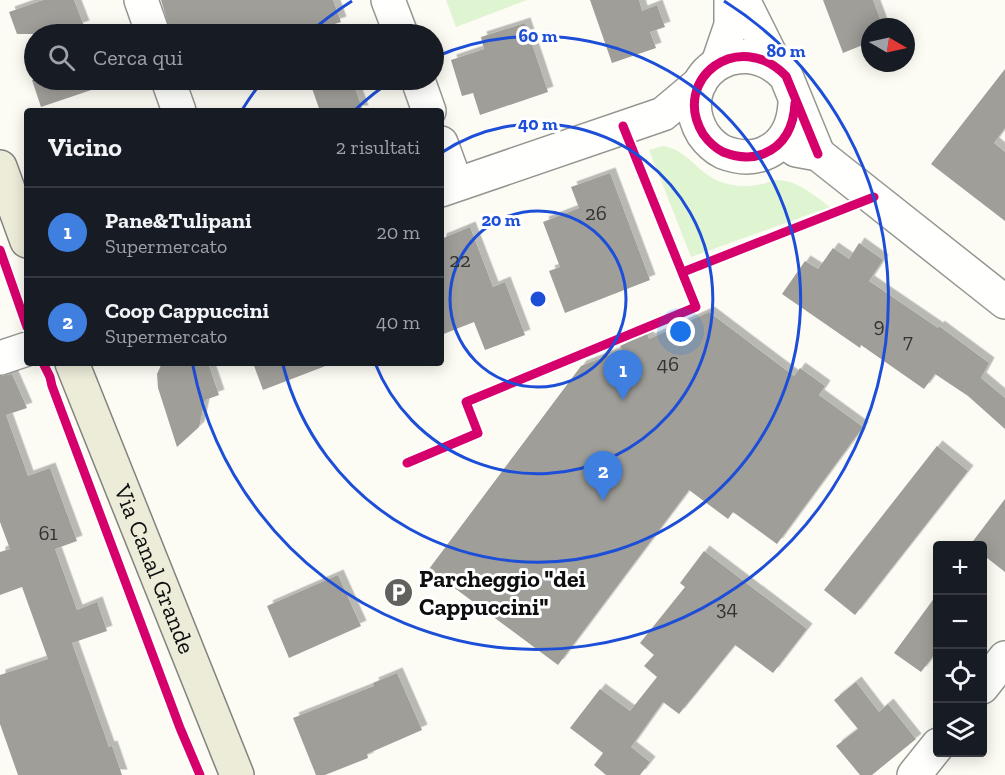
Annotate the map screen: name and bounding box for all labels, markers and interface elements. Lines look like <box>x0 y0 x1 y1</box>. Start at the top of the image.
north arrow <box>861 18 915 72</box>
search box <box>24 24 444 90</box>
text: 60 m <box>518 25 558 47</box>
text: 80 m <box>766 40 806 62</box>
icon: search <box>45 41 78 74</box>
text: Cerca qui <box>93 44 183 71</box>
text: 40 m <box>518 113 558 135</box>
text: Vicino <box>48 131 122 163</box>
text: 2 risultati <box>336 135 420 159</box>
house number: 26 <box>585 200 607 225</box>
text: Pane&Tulipani <box>105 207 252 234</box>
text: 20 m <box>481 209 521 231</box>
text: 1 <box>63 220 72 244</box>
text: 20 m <box>376 220 420 244</box>
text: Supermercato <box>105 234 227 258</box>
house number: 22 <box>449 247 471 272</box>
centre of rings <box>528 289 548 309</box>
text: Coop Cappuccini <box>105 297 269 324</box>
text: 2 <box>62 310 73 334</box>
text: 40 m <box>376 310 420 334</box>
house number: 9 <box>873 312 885 337</box>
your location <box>666 317 695 346</box>
text: Supermercato <box>105 324 227 348</box>
house number: 7 <box>903 328 913 353</box>
pin: 1 <box>604 350 642 400</box>
house number: 46 <box>657 351 679 376</box>
pin: 2 <box>584 452 622 501</box>
street label: Via Canal Grande <box>108 479 202 658</box>
house number: 61 <box>38 520 58 545</box>
map controls <box>933 541 987 757</box>
button: + <box>933 541 987 595</box>
place label: Parcheggio "dei Cappuccini" <box>419 564 586 621</box>
parking icon: Parcheggio "dei Cappuccini" <box>382 577 414 609</box>
house number: 34 <box>716 595 738 620</box>
button: − <box>933 595 987 649</box>
button: locate <box>933 649 987 703</box>
button: layers <box>933 703 987 757</box>

